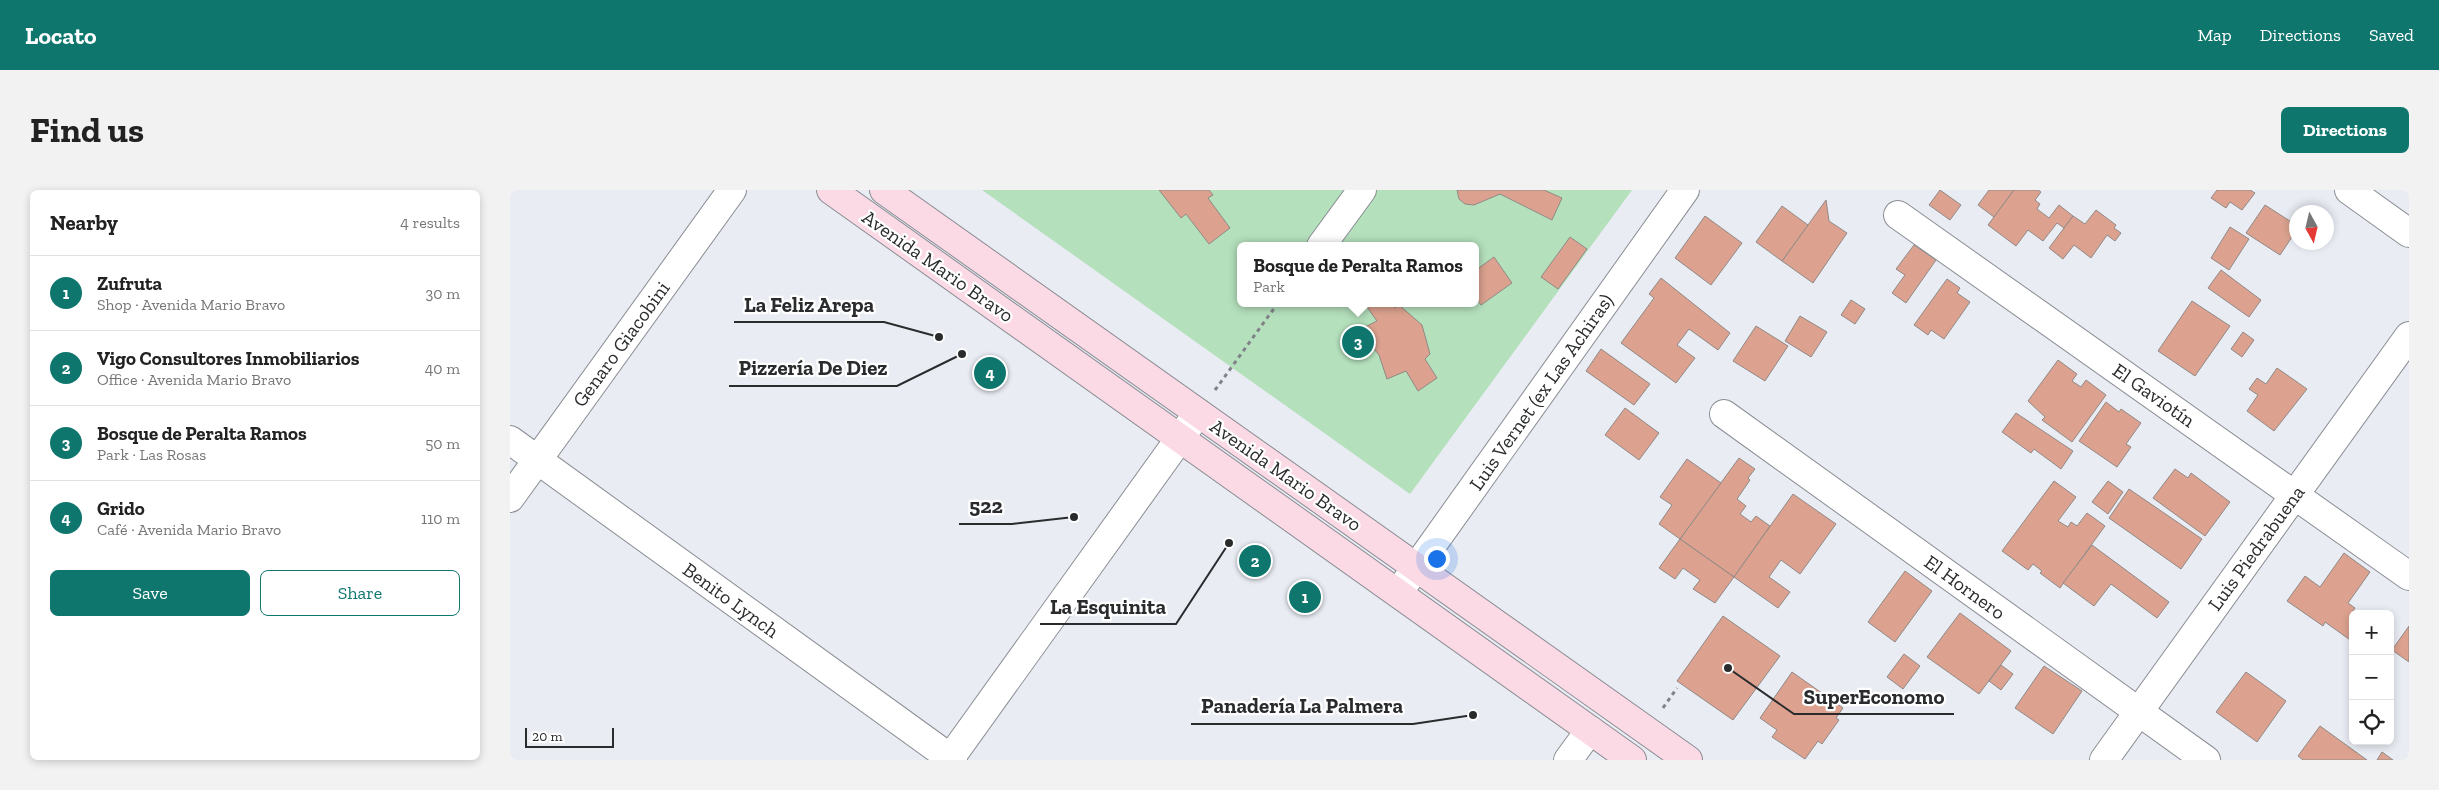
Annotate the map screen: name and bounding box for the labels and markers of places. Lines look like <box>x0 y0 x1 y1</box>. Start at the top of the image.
callout: La Feliz Arepa <box>734 286 884 322</box>
pin: 3 <box>1342 323 1374 361</box>
callout: Pizzería De Diez <box>729 350 897 386</box>
pin: 4 <box>974 354 1006 392</box>
callout: 522 <box>959 488 1012 524</box>
pin: 2 <box>1239 542 1271 580</box>
pin: 1 <box>1289 578 1321 616</box>
callout: La Esquinita <box>1040 588 1176 624</box>
callout: SuperEconomo <box>1794 678 1954 714</box>
callout: Panadería La Palmera <box>1191 688 1413 724</box>

